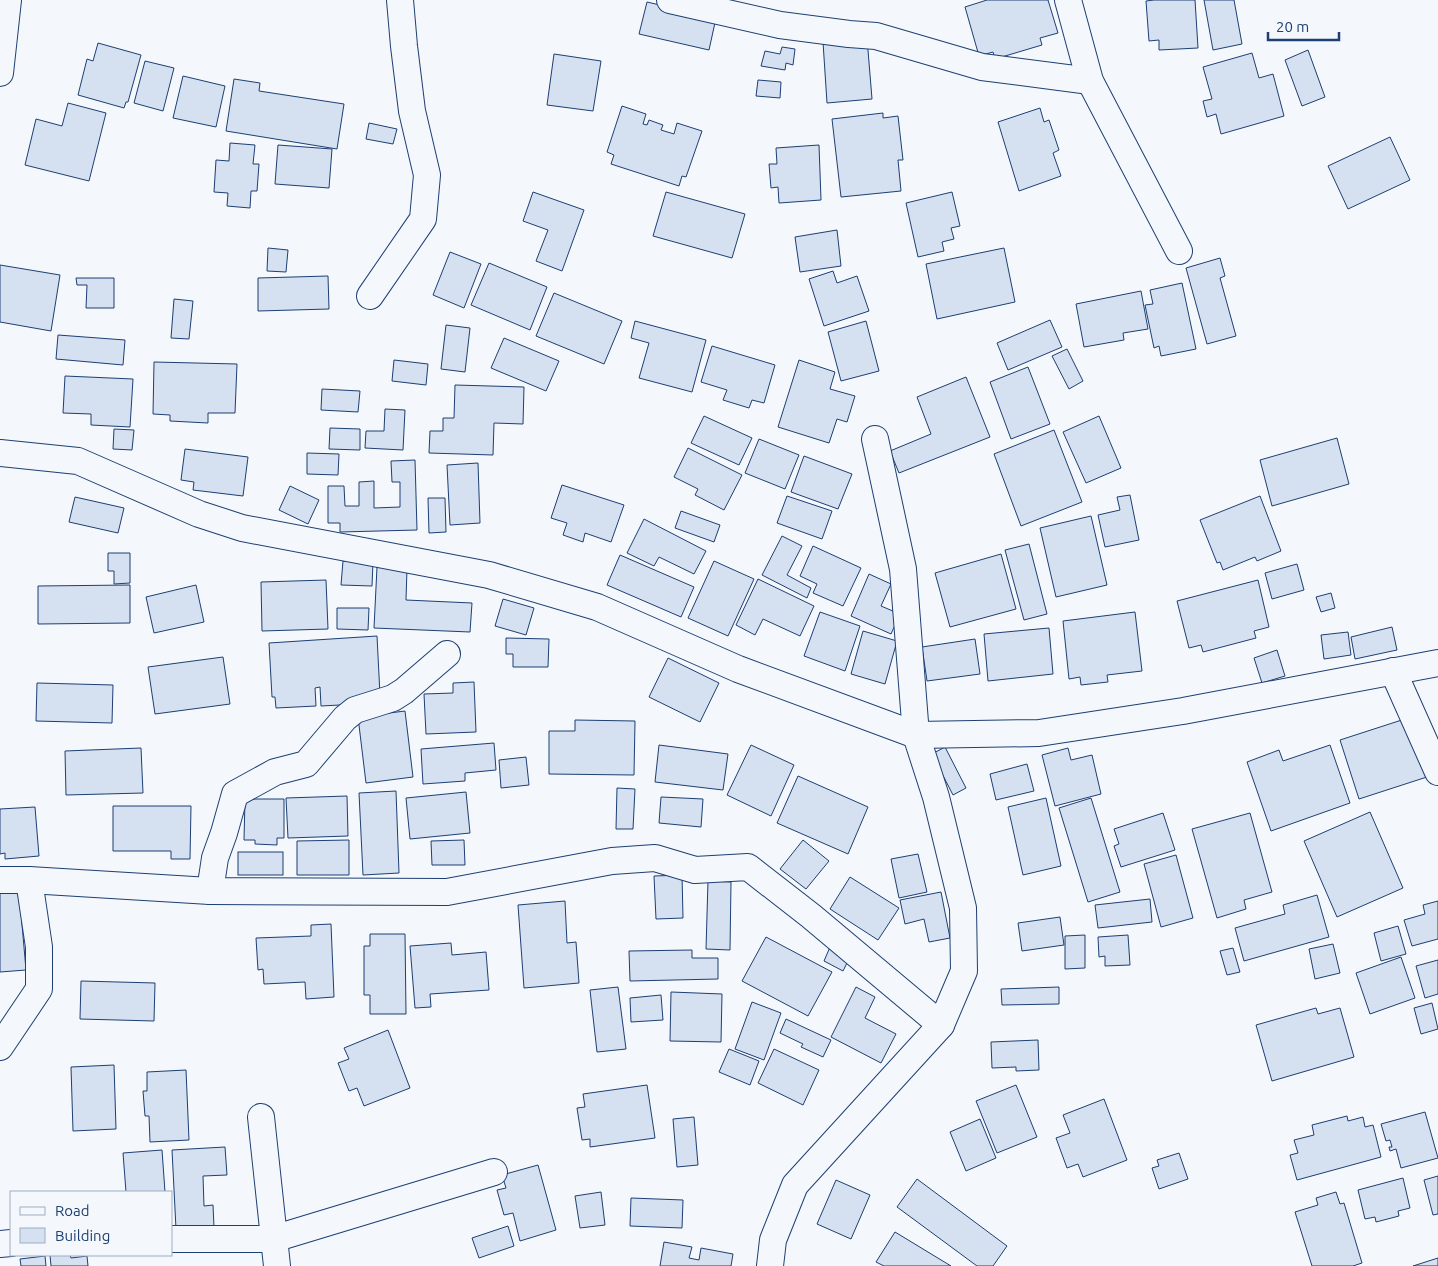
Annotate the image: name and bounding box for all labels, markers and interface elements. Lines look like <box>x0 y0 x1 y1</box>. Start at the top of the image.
scale bar <box>1268 10 1339 42</box>
text: 20 m <box>1276 18 1309 35</box>
legend <box>10 1191 172 1256</box>
text: Road <box>55 1202 90 1219</box>
text: Building <box>55 1227 110 1244</box>

